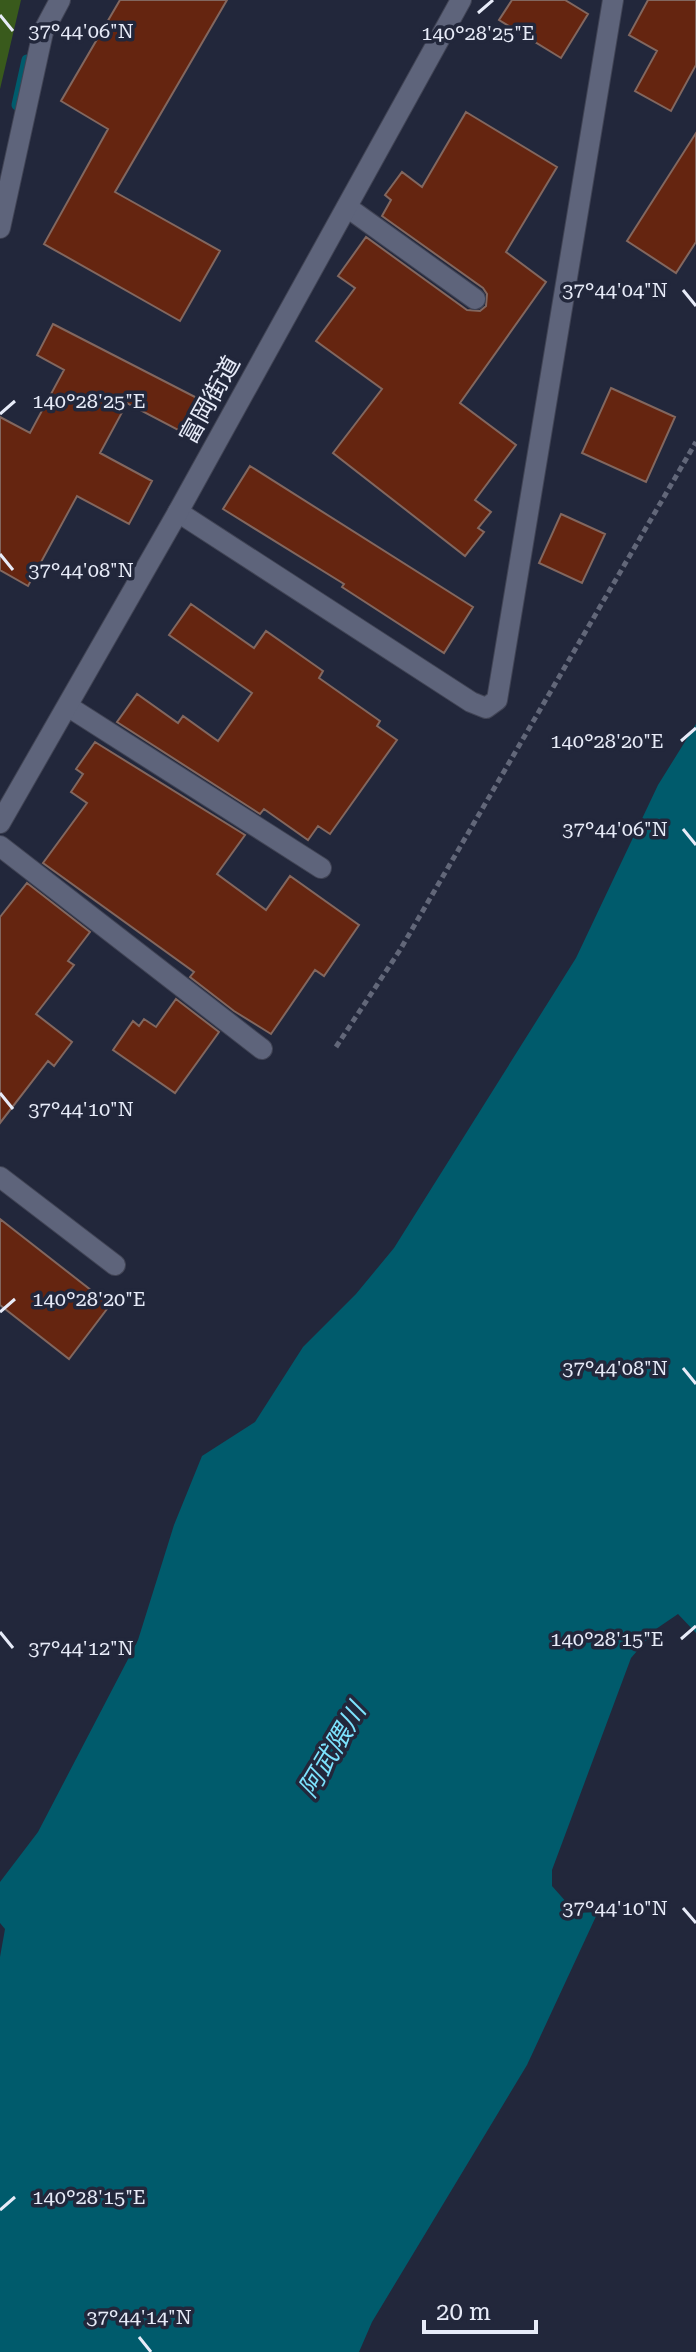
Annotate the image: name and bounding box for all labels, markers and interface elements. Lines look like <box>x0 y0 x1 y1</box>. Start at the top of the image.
text: 37°44'06"N <box>28 19 134 43</box>
text: 140°28'25"E <box>421 21 535 45</box>
text: 37°44'04"N <box>562 278 668 302</box>
street label: 富岡街道 <box>174 351 246 449</box>
text: 140°28'25"E <box>32 389 146 413</box>
text: 37°44'08"N <box>28 558 134 582</box>
text: 140°28'20"E <box>550 729 664 753</box>
text: 37°44'06"N <box>562 817 668 841</box>
text: 37°44'10"N <box>28 1097 134 1121</box>
text: 140°28'20"E <box>32 1287 146 1311</box>
text: 37°44'08"N <box>562 1356 668 1380</box>
text: 140°28'15"E <box>550 1627 664 1651</box>
text: 37°44'12"N <box>28 1636 134 1660</box>
water label: 阿武隈川 <box>292 1695 373 1802</box>
text: 37°44'10"N <box>562 1896 668 1920</box>
text: 140°28'15"E <box>32 2185 146 2209</box>
scale bar <box>424 2284 536 2334</box>
text: 20 m <box>436 2298 491 2326</box>
text: 37°44'14"N <box>86 2305 192 2329</box>

